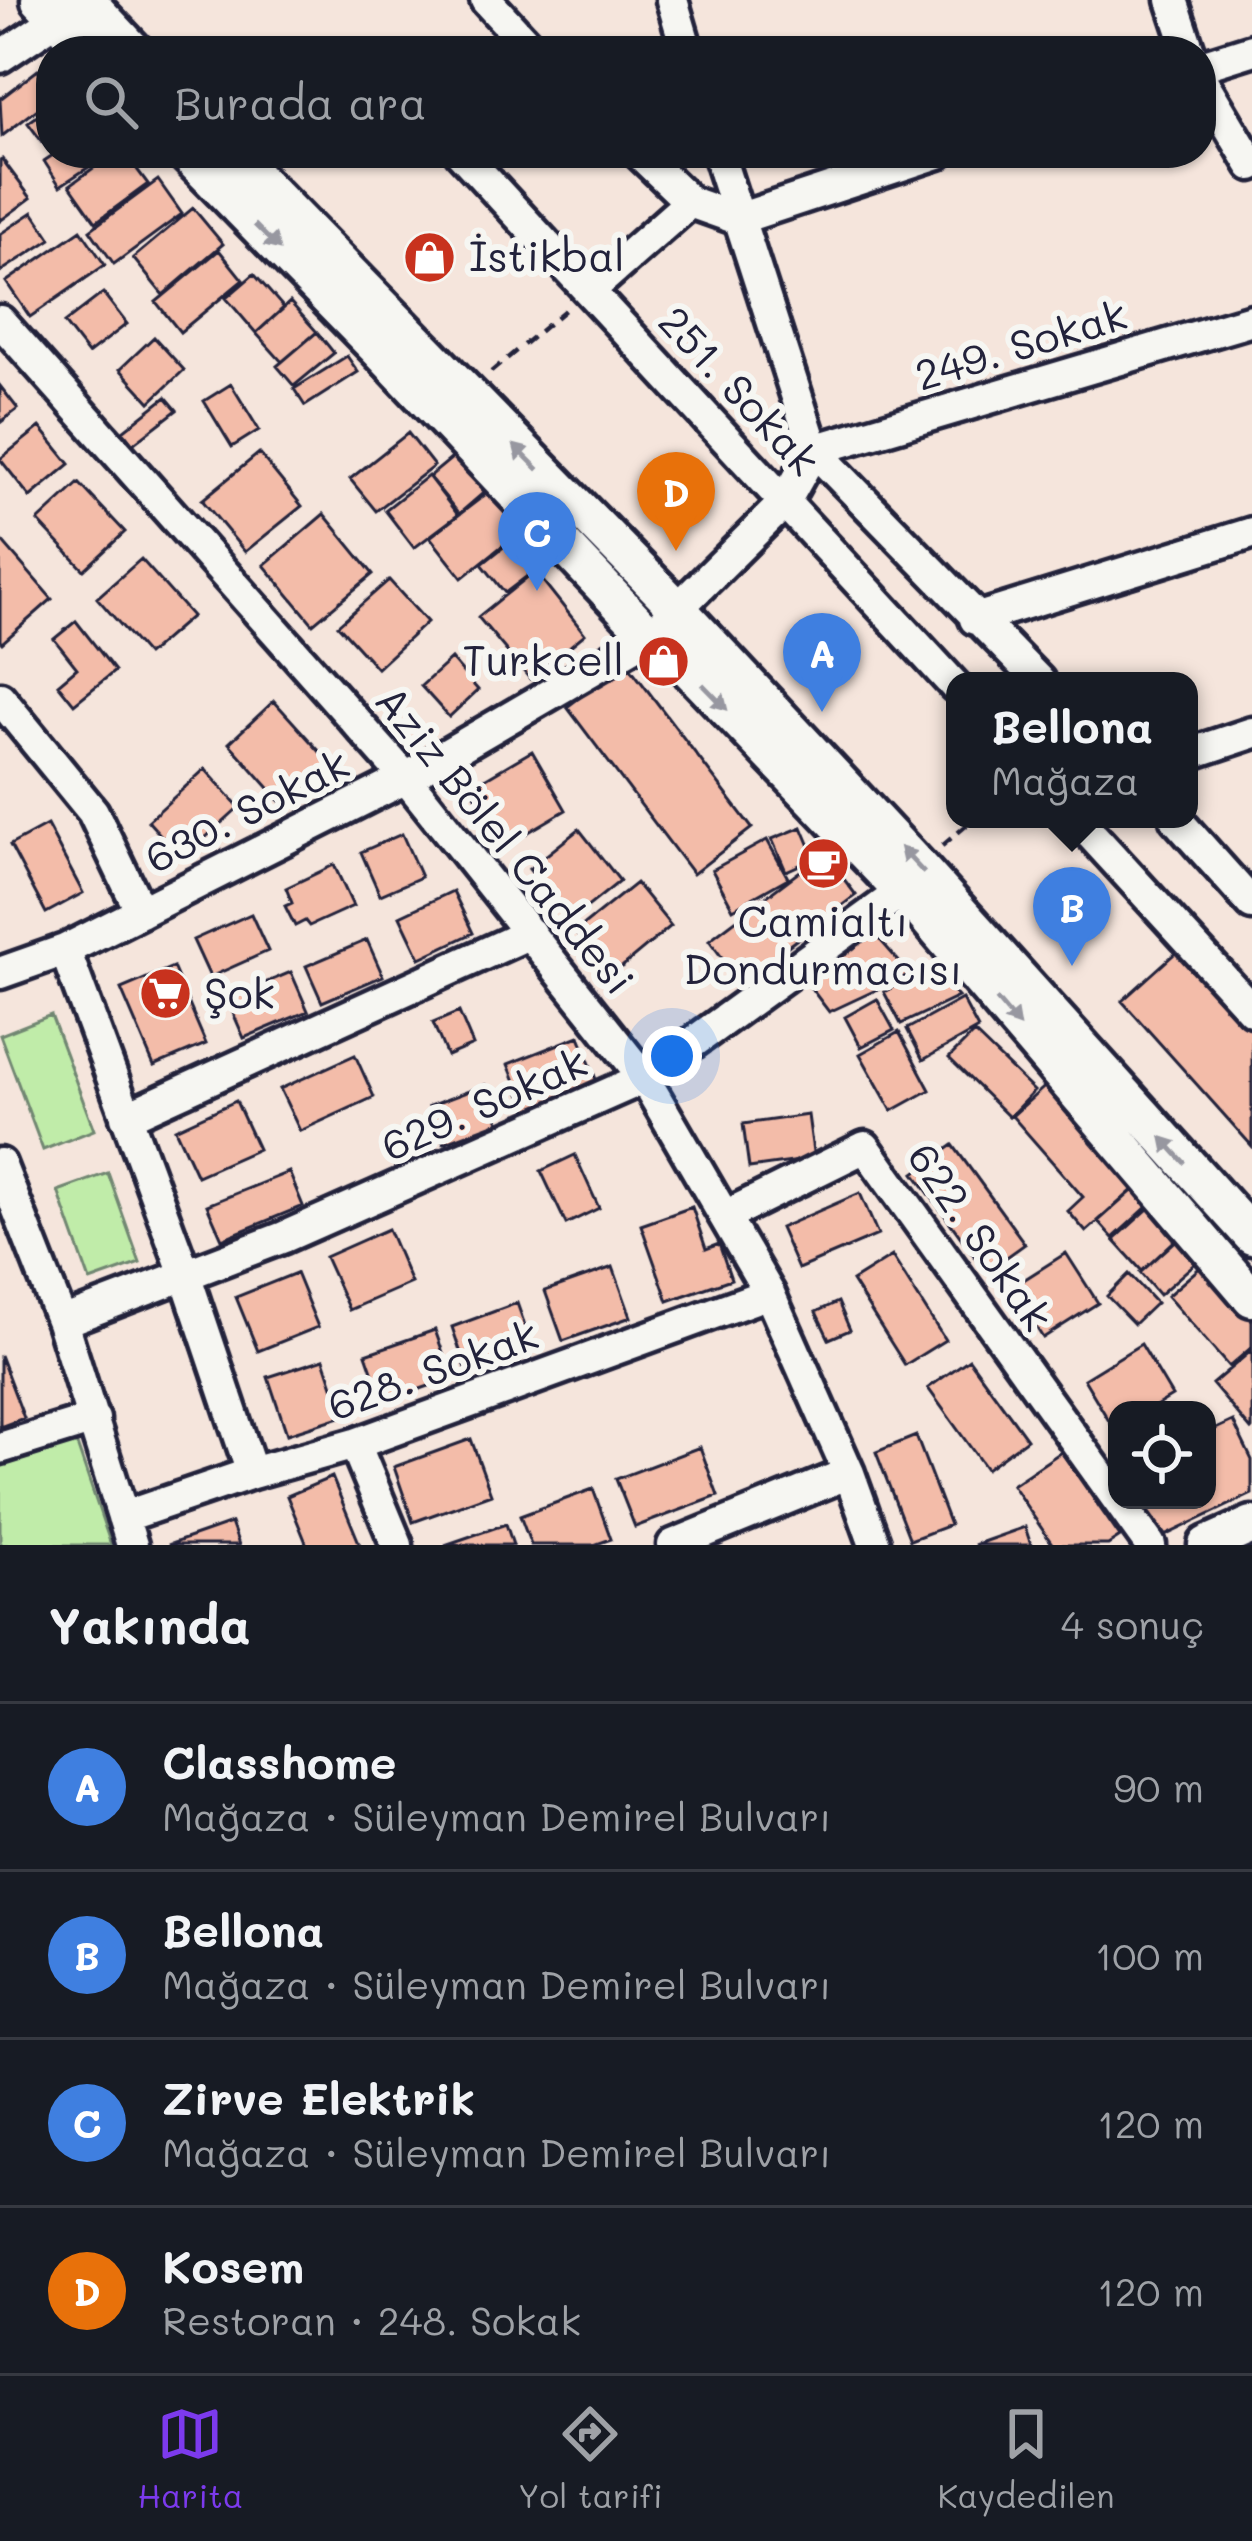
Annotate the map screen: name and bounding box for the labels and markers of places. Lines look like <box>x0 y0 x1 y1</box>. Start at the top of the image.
place label: İstikbal <box>469 228 625 283</box>
shop icon: İstikbal <box>402 229 458 285</box>
pin: D <box>637 452 715 551</box>
pin: C <box>498 492 576 591</box>
pin: A <box>783 613 861 712</box>
place label: Turkcell <box>462 632 624 687</box>
shop icon: Turkcell <box>635 633 691 689</box>
cafe icon: Camialtı Dondurmacısı <box>795 835 851 891</box>
pin: B <box>1033 867 1111 966</box>
place label: Camialtı Dondurmacısı <box>684 893 962 996</box>
place label: Şok <box>204 965 275 1020</box>
supermarket icon: Şok <box>137 966 193 1022</box>

